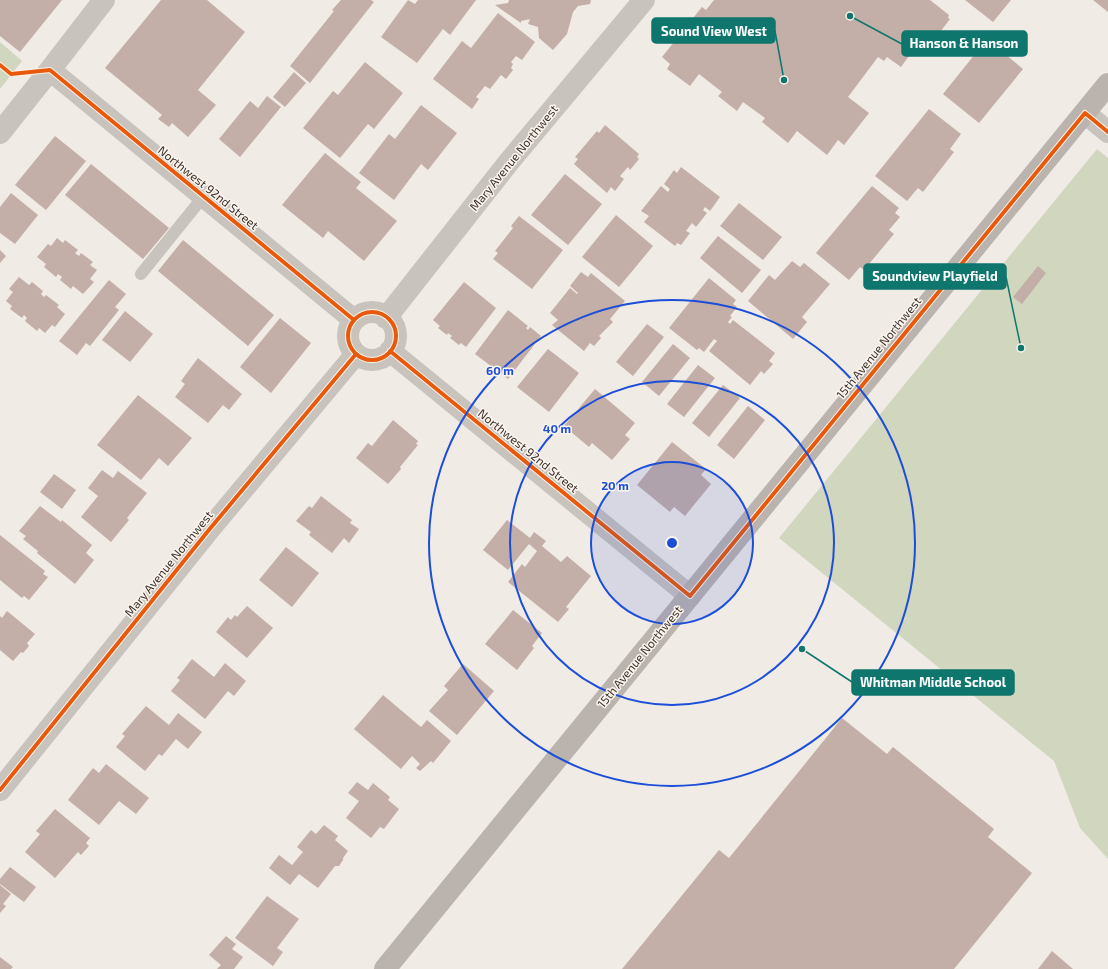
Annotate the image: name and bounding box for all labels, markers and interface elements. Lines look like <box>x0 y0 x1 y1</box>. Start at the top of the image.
callout: Sound View West <box>652 18 775 43</box>
text: Sound View West <box>661 23 768 39</box>
callout: Hanson & Hanson <box>902 31 1027 56</box>
text: Hanson & Hanson <box>910 35 1019 51</box>
street label: Mary Avenue Northwest <box>466 101 560 213</box>
street label: Northwest 92nd Street <box>156 143 262 232</box>
callout: Soundview Playfield <box>864 264 1006 289</box>
text: Soundview Playfield <box>872 268 998 284</box>
street label: 15th Avenue Northwest <box>833 293 924 401</box>
text: 60 m <box>486 363 514 377</box>
street label: Northwest 92nd Street <box>476 406 582 495</box>
text: 40 m <box>543 421 571 435</box>
text: 20 m <box>601 478 629 492</box>
street label: Mary Avenue Northwest <box>121 507 215 619</box>
centre of rings <box>665 536 679 550</box>
street label: 15th Avenue Northwest <box>594 602 685 710</box>
callout: Whitman Middle School <box>852 670 1014 695</box>
text: Whitman Middle School <box>860 674 1007 690</box>

